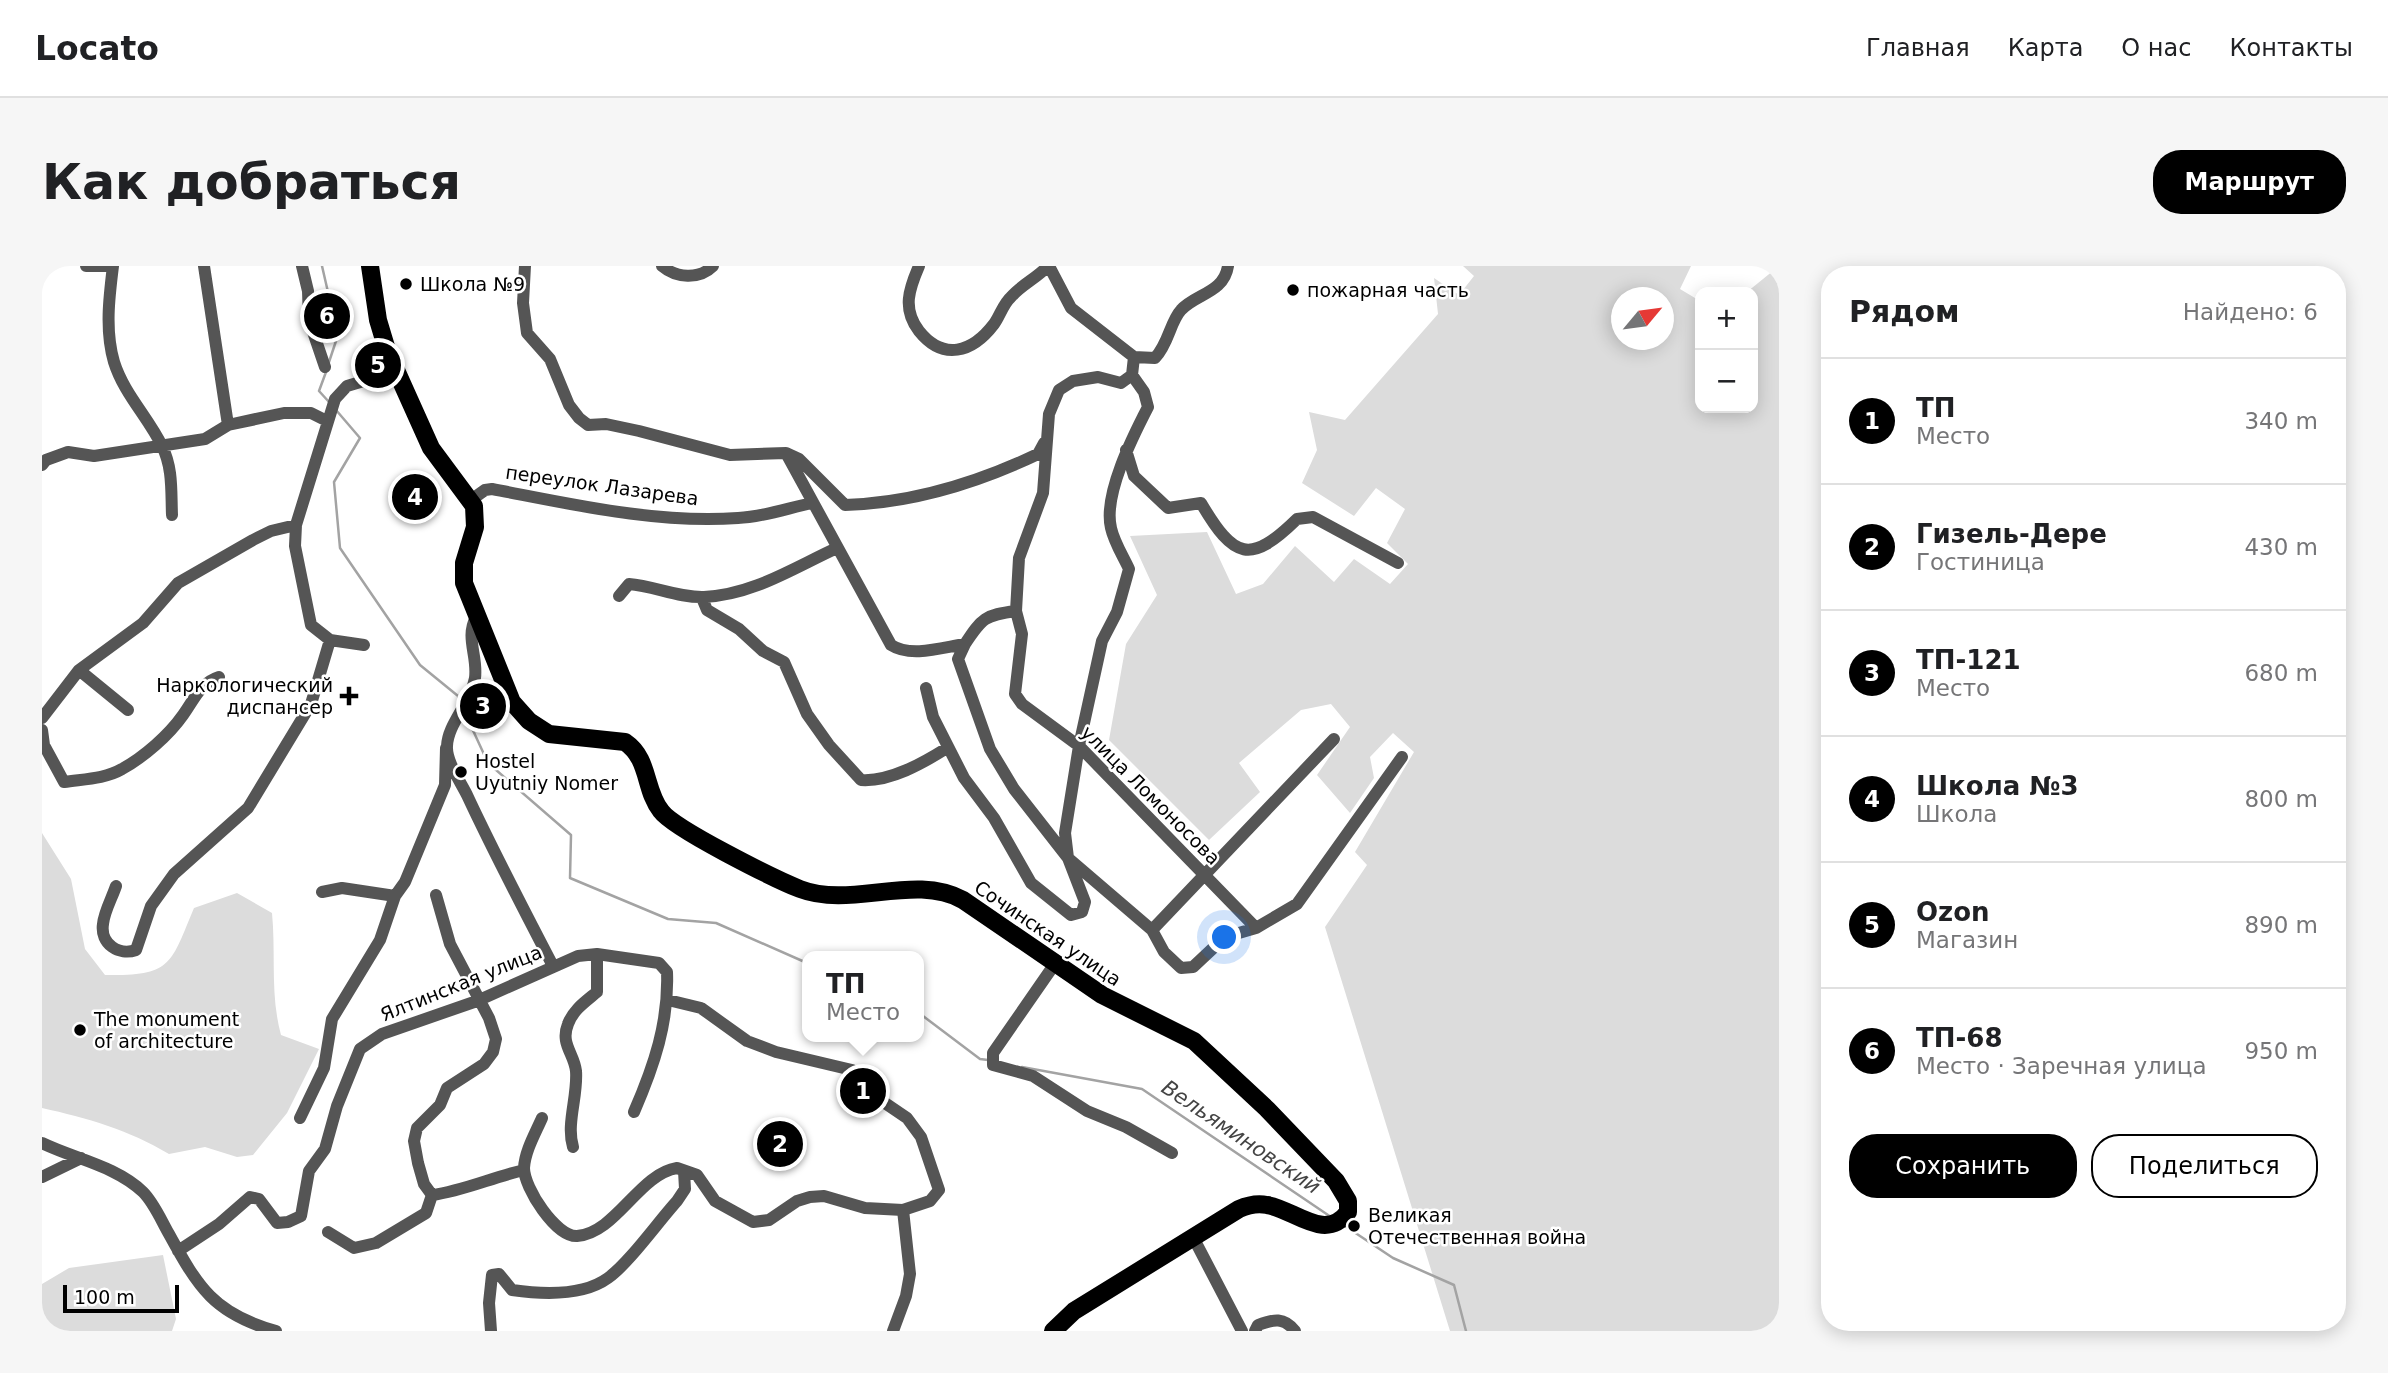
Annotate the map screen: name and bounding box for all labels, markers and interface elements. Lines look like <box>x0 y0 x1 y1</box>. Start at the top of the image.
text: Locato <box>35 29 159 68</box>
text: Главная <box>1866 34 1970 62</box>
text: Карта <box>2008 34 2083 62</box>
text: О нас <box>2121 34 2191 62</box>
text: Контакты <box>2229 34 2353 62</box>
button: Маршрут <box>2153 150 2346 214</box>
text: Как добраться <box>42 154 461 211</box>
place label: Школа №9 <box>420 273 525 295</box>
marker: Школа №9 <box>398 276 414 292</box>
place label: пожарная часть <box>1307 279 1469 301</box>
marker: пожарная часть <box>1285 282 1301 298</box>
north arrow <box>1611 287 1674 350</box>
map controls <box>1695 287 1758 413</box>
button: + <box>1695 287 1758 350</box>
pin: 6 <box>304 290 350 342</box>
text: Рядом <box>1849 294 1960 329</box>
text: Найдено: 6 <box>2183 299 2318 325</box>
pin: 5 <box>355 339 401 391</box>
button: − <box>1695 350 1758 413</box>
text: ТП <box>1916 393 1956 423</box>
text: 1 <box>1864 408 1880 434</box>
text: 340 m <box>2244 408 2318 434</box>
text: Место <box>1916 423 1990 449</box>
street label: переулок Лазарева <box>504 461 700 509</box>
pin: 4 <box>392 471 438 523</box>
text: Гизель-Дере <box>1916 519 2107 549</box>
text: 2 <box>1864 534 1880 560</box>
text: 430 m <box>2244 534 2318 560</box>
text: Гостиница <box>1916 549 2045 575</box>
text: ТП-121 <box>1916 645 2021 675</box>
text: 3 <box>1864 660 1880 686</box>
text: 680 m <box>2244 660 2318 686</box>
place label: Наркологический диспансер <box>156 674 333 718</box>
text: Место <box>1916 675 1990 701</box>
pin: 3 <box>460 680 506 732</box>
marker: Наркологический диспансер <box>339 686 359 706</box>
street label: улица Ломоносова <box>1077 721 1225 869</box>
place label: Hostel Uyutniy Nomer <box>475 750 618 794</box>
marker: Hostel Uyutniy Nomer <box>453 764 469 780</box>
text: Школа №3 <box>1916 771 2079 801</box>
text: 4 <box>1864 786 1880 812</box>
text: 800 m <box>2244 786 2318 812</box>
text: Школа <box>1916 801 1997 827</box>
street label: Сочинская улица <box>970 876 1126 990</box>
text: Ozon <box>1916 897 1990 927</box>
text: 5 <box>1864 912 1880 938</box>
text: 890 m <box>2244 912 2318 938</box>
your location <box>1207 920 1241 954</box>
text: Магазин <box>1916 927 2018 953</box>
street label: Ялтинская улица <box>377 940 545 1026</box>
popup <box>802 951 924 1042</box>
text: ТП <box>826 969 865 999</box>
text: Место <box>826 999 900 1025</box>
place label: The monument of architecture <box>93 1008 239 1052</box>
marker: The monument of architecture <box>72 1022 88 1038</box>
text: ТП-68 <box>1916 1023 2002 1053</box>
text: 6 <box>1864 1038 1880 1064</box>
text: 950 m <box>2244 1038 2318 1064</box>
text: Место · Заречная улица <box>1916 1053 2207 1079</box>
pin: 1 <box>840 1065 886 1117</box>
water label: Вельяминовский <box>1157 1075 1325 1199</box>
pin: 2 <box>757 1118 803 1170</box>
button: Сохранить <box>1849 1134 2077 1198</box>
button: Поделиться <box>2091 1134 2318 1198</box>
place label: Великая Отечественная война <box>1368 1204 1586 1248</box>
marker: Великая Отечественная война <box>1346 1218 1362 1234</box>
scale bar <box>63 1282 178 1314</box>
text: 100 m <box>74 1286 135 1308</box>

